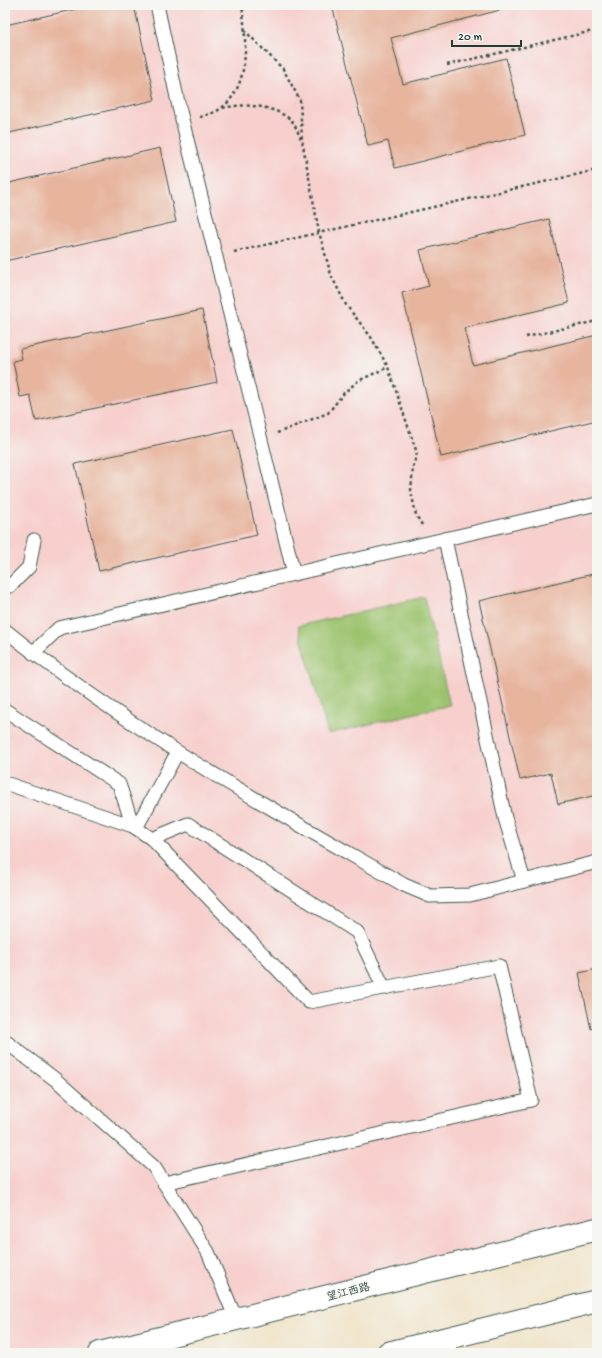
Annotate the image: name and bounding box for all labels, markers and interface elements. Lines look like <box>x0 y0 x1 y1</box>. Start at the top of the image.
scale bar <box>452 22 521 48</box>
text: 20 m <box>458 31 483 45</box>
street label: 望江西路 <box>325 1281 371 1304</box>

